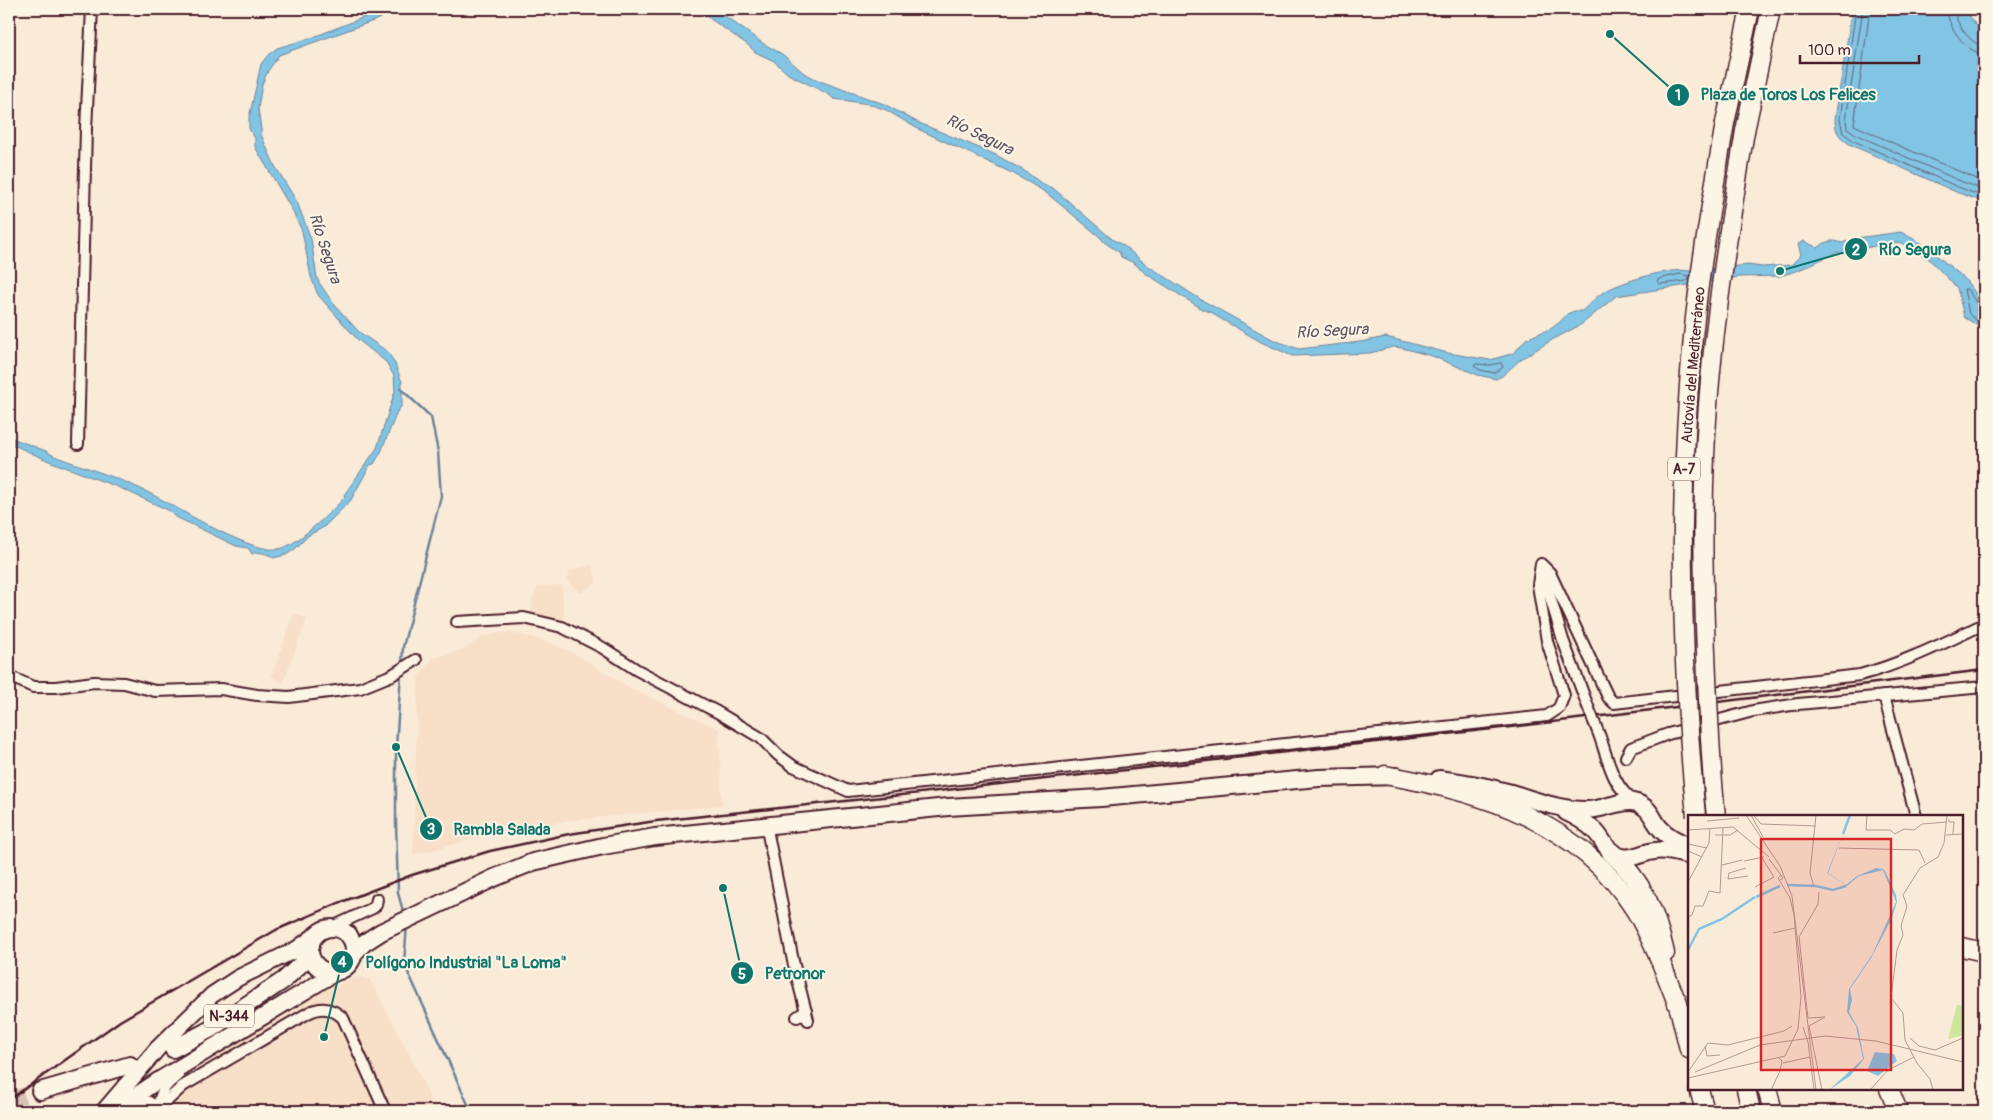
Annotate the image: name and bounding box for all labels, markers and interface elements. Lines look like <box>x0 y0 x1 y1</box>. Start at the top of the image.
scale bar <box>1800 32 1919 64</box>
text: 100 m <box>1808 41 1851 60</box>
callout: Plaza de Toros Los Felices <box>1666 79 1886 110</box>
text: Plaza de Toros Los Felices <box>1700 85 1876 105</box>
text: 1 <box>1675 86 1681 105</box>
water label: Río Segura <box>943 110 1018 160</box>
water label: Río Segura <box>304 211 346 287</box>
callout: Río Segura <box>1844 234 1961 265</box>
text: Río Segura <box>1879 240 1952 260</box>
text: 2 <box>1852 241 1860 260</box>
street label: Autovía del Mediterráneo <box>1677 286 1710 444</box>
water label: Río Segura <box>1295 319 1370 343</box>
road number: A-7 <box>1668 458 1700 480</box>
callout: Rambla Salada <box>418 814 560 845</box>
inset map <box>1688 815 1963 1090</box>
text: 3 <box>427 820 435 839</box>
text: Rambla Salada <box>454 820 551 840</box>
callout: Polígono Industrial "La Loma" <box>330 947 576 978</box>
text: 4 <box>338 953 347 972</box>
text: Polígono Industrial "La Loma" <box>365 953 567 973</box>
callout: Petronor <box>730 958 835 989</box>
text: Petronor <box>765 964 826 984</box>
text: 5 <box>738 965 746 984</box>
road number: N-344 <box>204 1004 254 1028</box>

